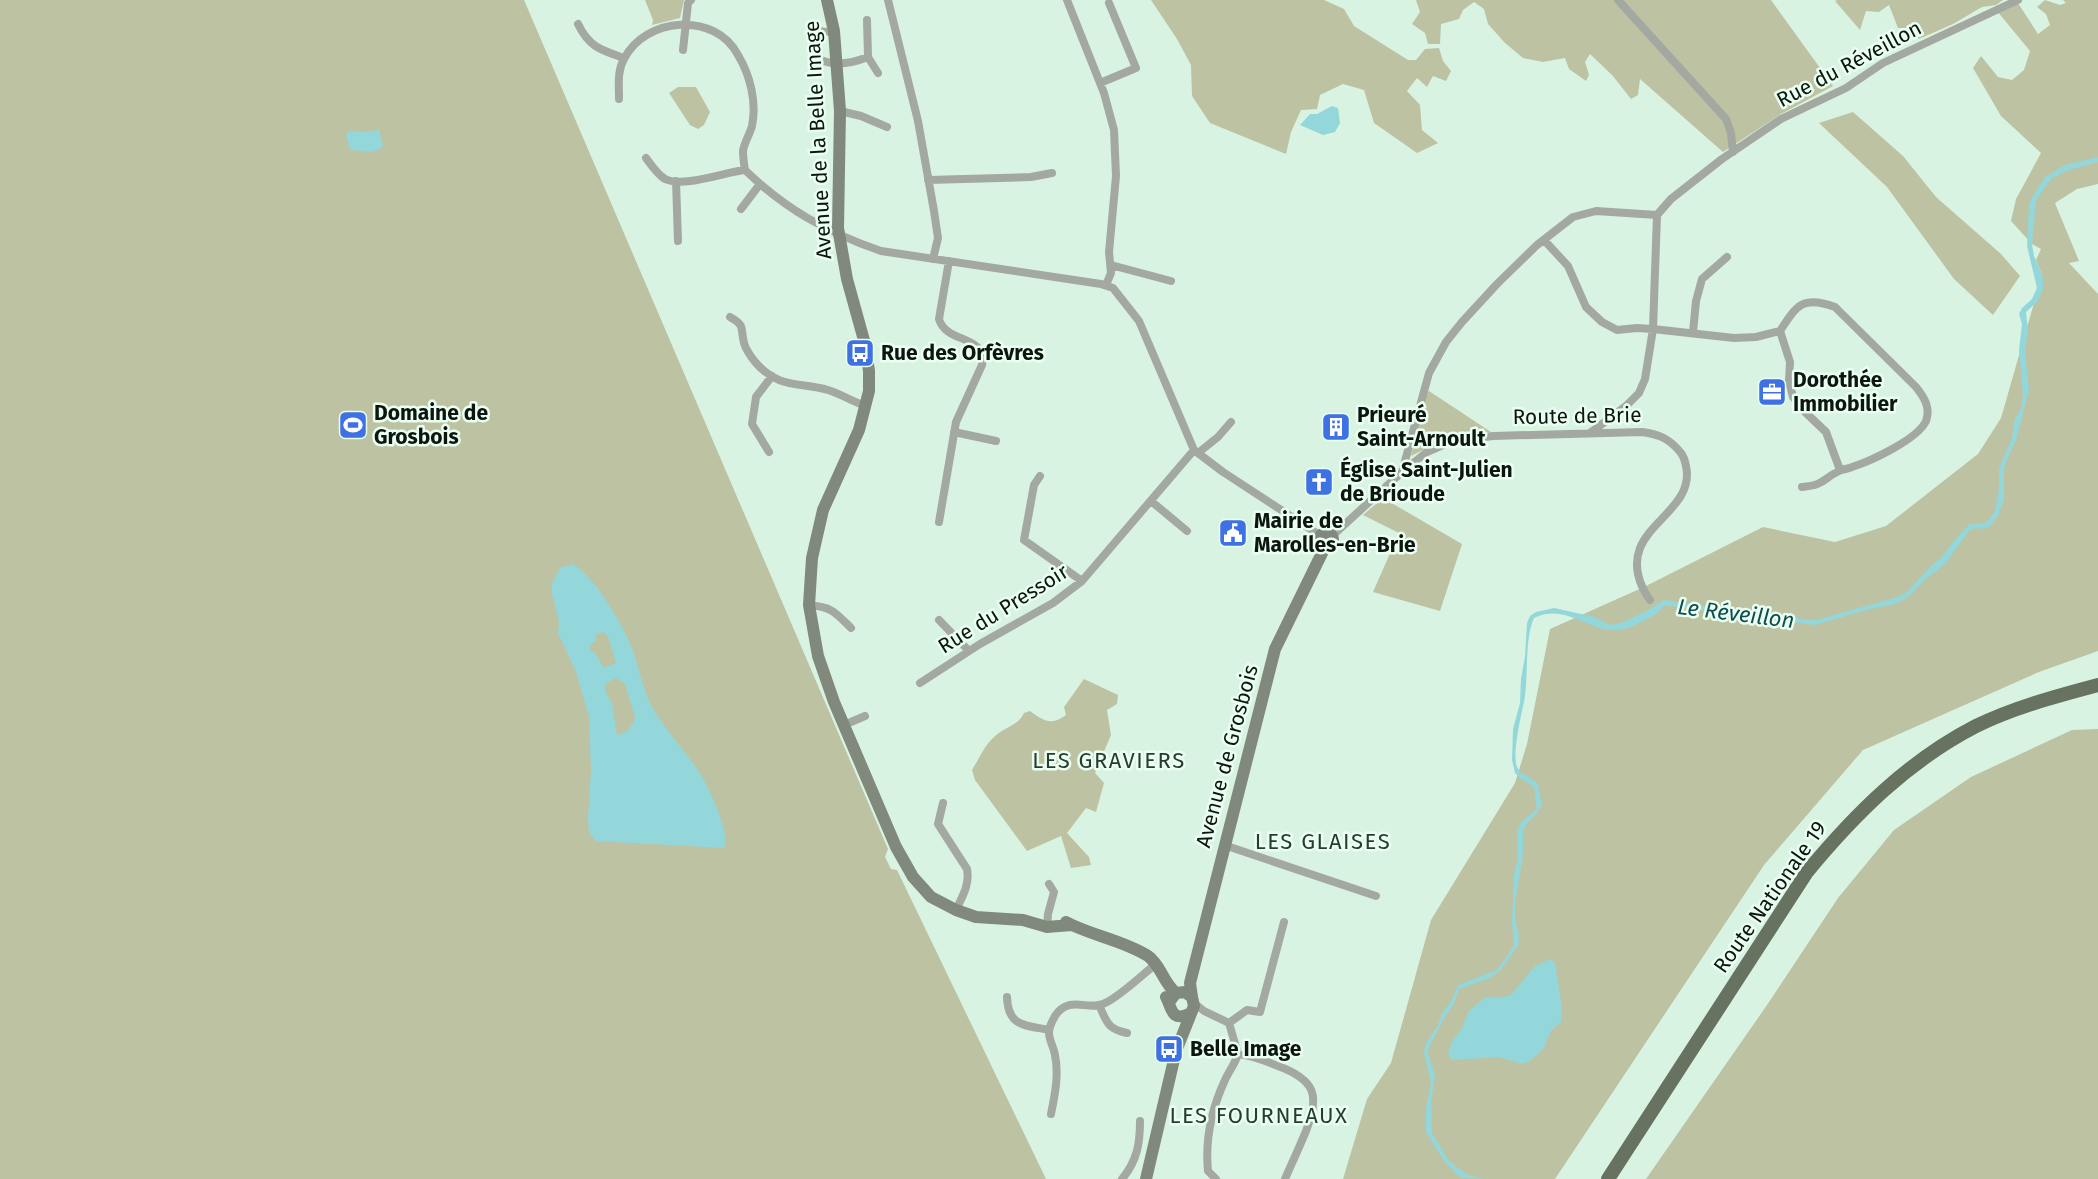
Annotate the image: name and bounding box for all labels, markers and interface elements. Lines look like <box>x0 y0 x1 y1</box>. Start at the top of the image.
street label: Rue du Réveillon <box>1772 15 1926 113</box>
street label: Avenue de la Belle Image <box>799 20 837 260</box>
bus stop icon: Rue des Orfèvres <box>844 337 876 369</box>
place label: Rue des Orfèvres <box>881 340 1044 366</box>
place label: Dorothée Immobilier <box>1793 367 1898 417</box>
office icon: Dorothée Immobilier <box>1756 376 1788 408</box>
place label: Domaine de Grosbois <box>374 400 488 450</box>
place label: Prieuré Saint-Arnoult <box>1357 402 1487 452</box>
street label: Route de Brie <box>1512 402 1642 430</box>
sports icon: Domaine de Grosbois <box>337 409 369 441</box>
building icon: Prieuré Saint-Arnoult <box>1320 411 1352 443</box>
place label: Église Saint-Julien de Brioude <box>1340 456 1513 507</box>
church icon: Église Saint-Julien de Brioude <box>1303 466 1335 498</box>
place label: Mairie de Marolles-en-Brie <box>1254 508 1416 558</box>
public building icon: Mairie de Marolles-en-Brie <box>1217 517 1249 549</box>
street label: Rue du Pressoir <box>933 559 1073 659</box>
water label: Le Réveillon <box>1676 593 1796 634</box>
street label: Avenue de Grosbois <box>1190 662 1264 850</box>
district label: LES GRAVIERS <box>1032 747 1186 774</box>
street label: Route Nationale 19 <box>1708 816 1832 978</box>
district label: LES GLAISES <box>1255 828 1391 855</box>
bus stop icon: Belle Image <box>1153 1033 1185 1065</box>
place label: Belle Image <box>1190 1036 1302 1062</box>
district label: LES FOURNEAUX <box>1170 1102 1348 1129</box>

